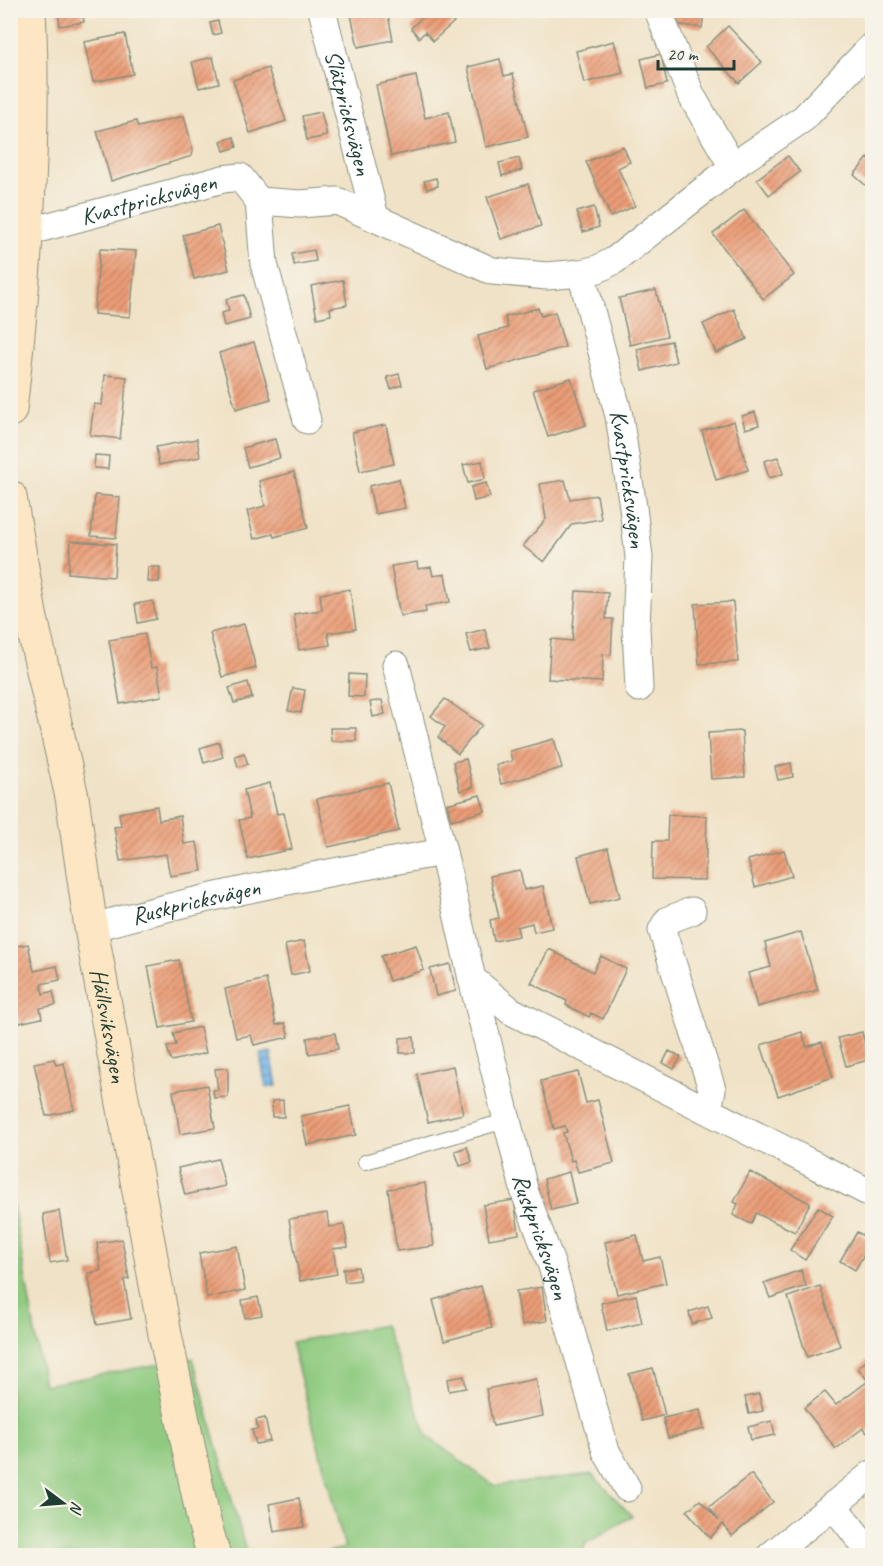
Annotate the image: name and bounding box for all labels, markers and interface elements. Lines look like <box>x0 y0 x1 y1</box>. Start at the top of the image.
scale bar <box>658 33 734 71</box>
text: 20 m <box>667 43 700 65</box>
street label: Slätpricksvägen <box>318 47 379 179</box>
street label: Kvastpricksvägen <box>77 166 220 232</box>
street label: Kvastpricksvägen <box>603 406 653 550</box>
street label: Ruskpricksvägen <box>128 872 263 931</box>
street label: Hällsviksvägen <box>84 966 134 1085</box>
street label: Ruskpricksvägen <box>506 1171 576 1303</box>
north arrow <box>33 1473 93 1533</box>
text: N <box>65 1499 87 1517</box>

